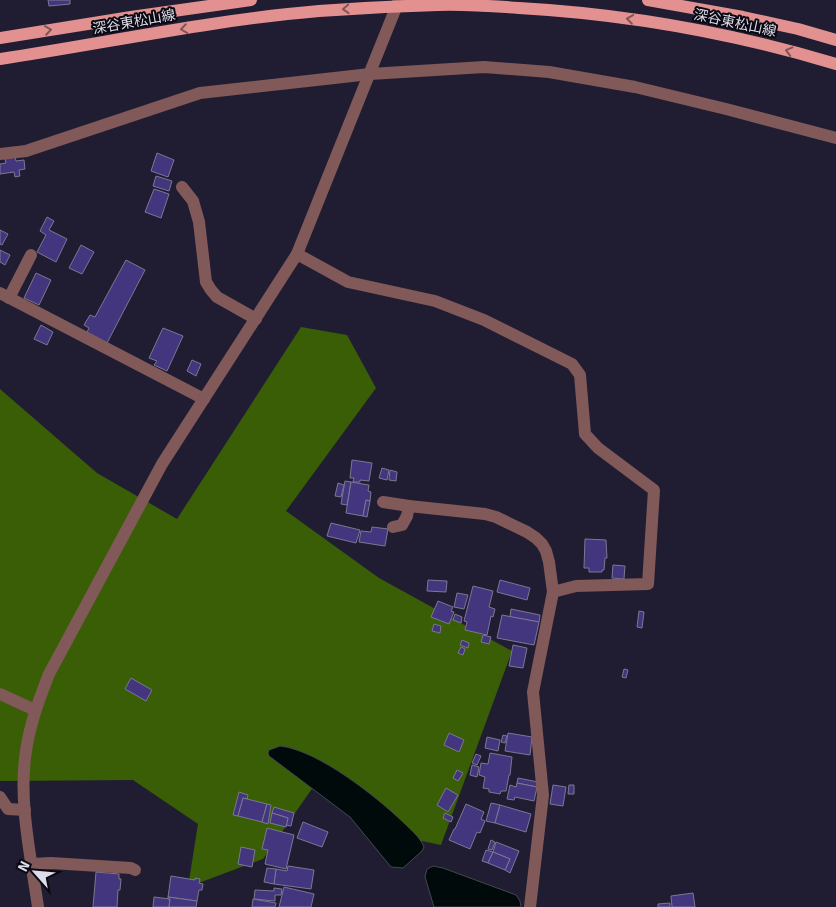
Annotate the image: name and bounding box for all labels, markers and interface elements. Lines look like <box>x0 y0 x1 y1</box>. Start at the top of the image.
one-way arrow <box>341 4 349 15</box>
street label: 深谷東松山線 <box>91 6 177 38</box>
street label: 深谷東松山線 <box>692 6 778 40</box>
one-way arrow <box>626 14 634 25</box>
one-way arrow <box>180 23 189 33</box>
one-way arrow <box>44 26 52 36</box>
one-way arrow <box>786 46 794 56</box>
north arrow <box>10 847 60 897</box>
text: N <box>14 858 34 875</box>

